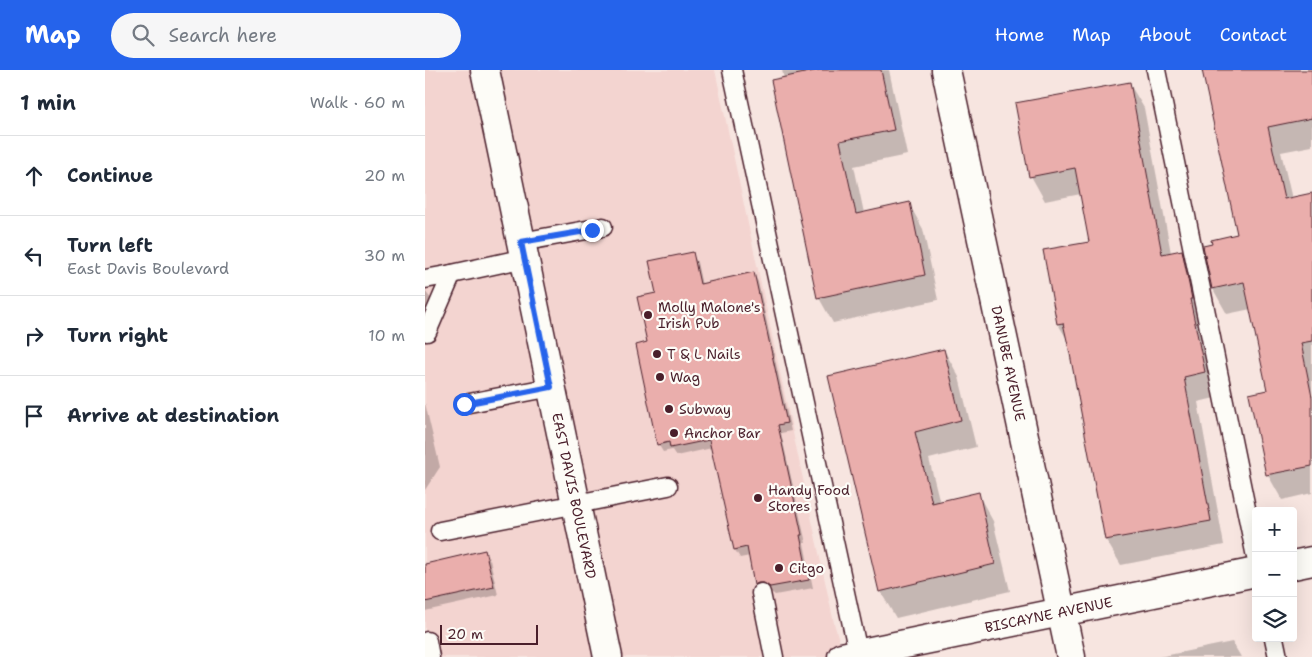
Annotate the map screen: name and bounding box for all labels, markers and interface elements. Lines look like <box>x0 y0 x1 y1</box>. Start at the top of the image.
search box <box>111 13 461 58</box>
text: Map <box>25 19 81 51</box>
icon: search <box>129 21 157 49</box>
text: Search here <box>169 23 277 48</box>
text: Home <box>995 23 1044 47</box>
text: Map <box>1072 23 1111 47</box>
text: About <box>1139 23 1192 47</box>
text: Contact <box>1220 23 1287 47</box>
text: 1 min <box>20 89 76 117</box>
text: Walk · 60 m <box>310 92 405 113</box>
icon: ahead <box>20 162 48 190</box>
text: Continue <box>67 163 153 188</box>
text: 20 m <box>364 165 405 186</box>
route end <box>581 219 604 242</box>
text: Turn left <box>67 233 153 258</box>
icon: left <box>20 242 48 270</box>
text: 30 m <box>364 245 405 266</box>
text: East Davis Boulevard <box>67 258 229 279</box>
place label: Molly Malone's Irish Pub <box>658 298 761 332</box>
street label: DANUBE AVENUE <box>987 304 1030 423</box>
marker: Molly Malone's Irish Pub <box>642 309 654 321</box>
icon: right <box>20 322 48 350</box>
text: Turn right <box>67 323 168 348</box>
text: 10 m <box>368 325 405 346</box>
place label: T & L Nails <box>667 345 741 363</box>
marker: T & L Nails <box>651 348 663 360</box>
place label: Wag <box>670 368 700 386</box>
marker: Wag <box>654 371 666 383</box>
route start <box>453 393 476 416</box>
place label: Subway <box>679 400 731 418</box>
icon: arrive <box>20 402 48 430</box>
text: Arrive at destination <box>67 403 279 428</box>
marker: Subway <box>663 403 675 415</box>
street label: EAST DAVIS BOULEVARD <box>548 411 600 580</box>
place label: Anchor Bar <box>684 424 761 442</box>
marker: Anchor Bar <box>668 427 680 439</box>
place label: Handy Food Stores <box>768 481 850 515</box>
marker: Handy Food Stores <box>752 492 764 504</box>
map controls <box>1252 507 1297 642</box>
button: + <box>1252 507 1297 552</box>
button: − <box>1252 552 1297 597</box>
place label: Citgo <box>789 559 824 577</box>
marker: Citgo <box>773 562 785 574</box>
street label: BISCAYNE AVENUE <box>983 593 1114 636</box>
button: layers <box>1252 597 1297 642</box>
scale bar <box>440 622 537 645</box>
text: 20 m <box>447 625 483 643</box>

